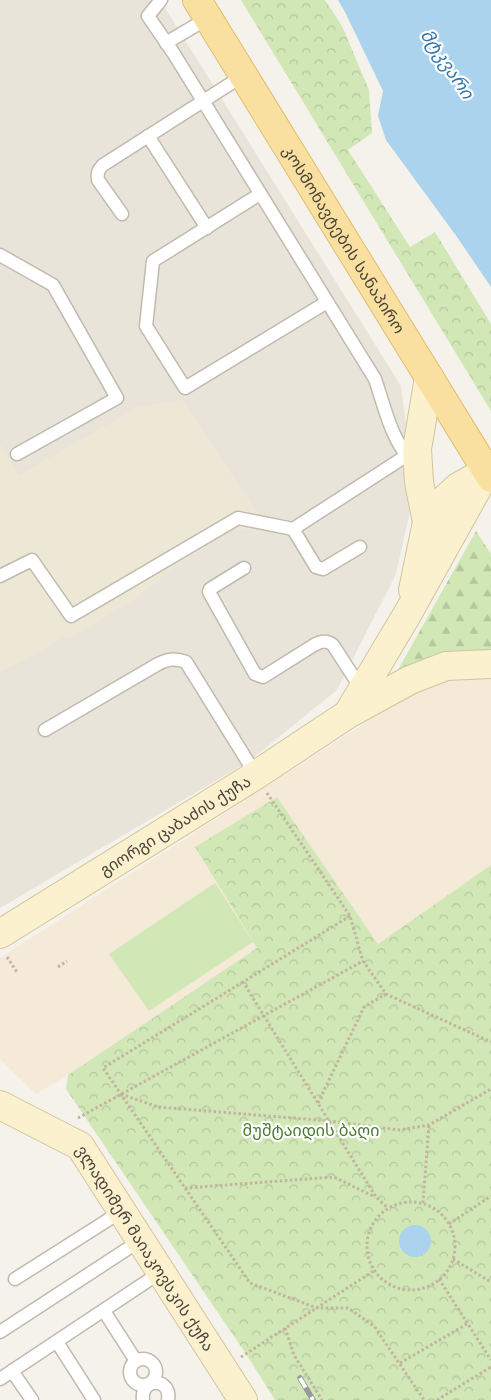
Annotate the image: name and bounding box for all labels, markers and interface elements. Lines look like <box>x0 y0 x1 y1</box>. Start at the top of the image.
water label: მტკვარი <box>416 24 480 104</box>
street label: კოსმონავტების სანაპირო <box>278 141 410 338</box>
street label: გიორგი ცაბაძის ქუჩა <box>95 770 255 881</box>
park label: მუშტაიდის ბაღი <box>243 1119 379 1141</box>
street label: ვლადიმერ მაიაკოვსკის ქუჩა <box>71 1141 220 1355</box>

